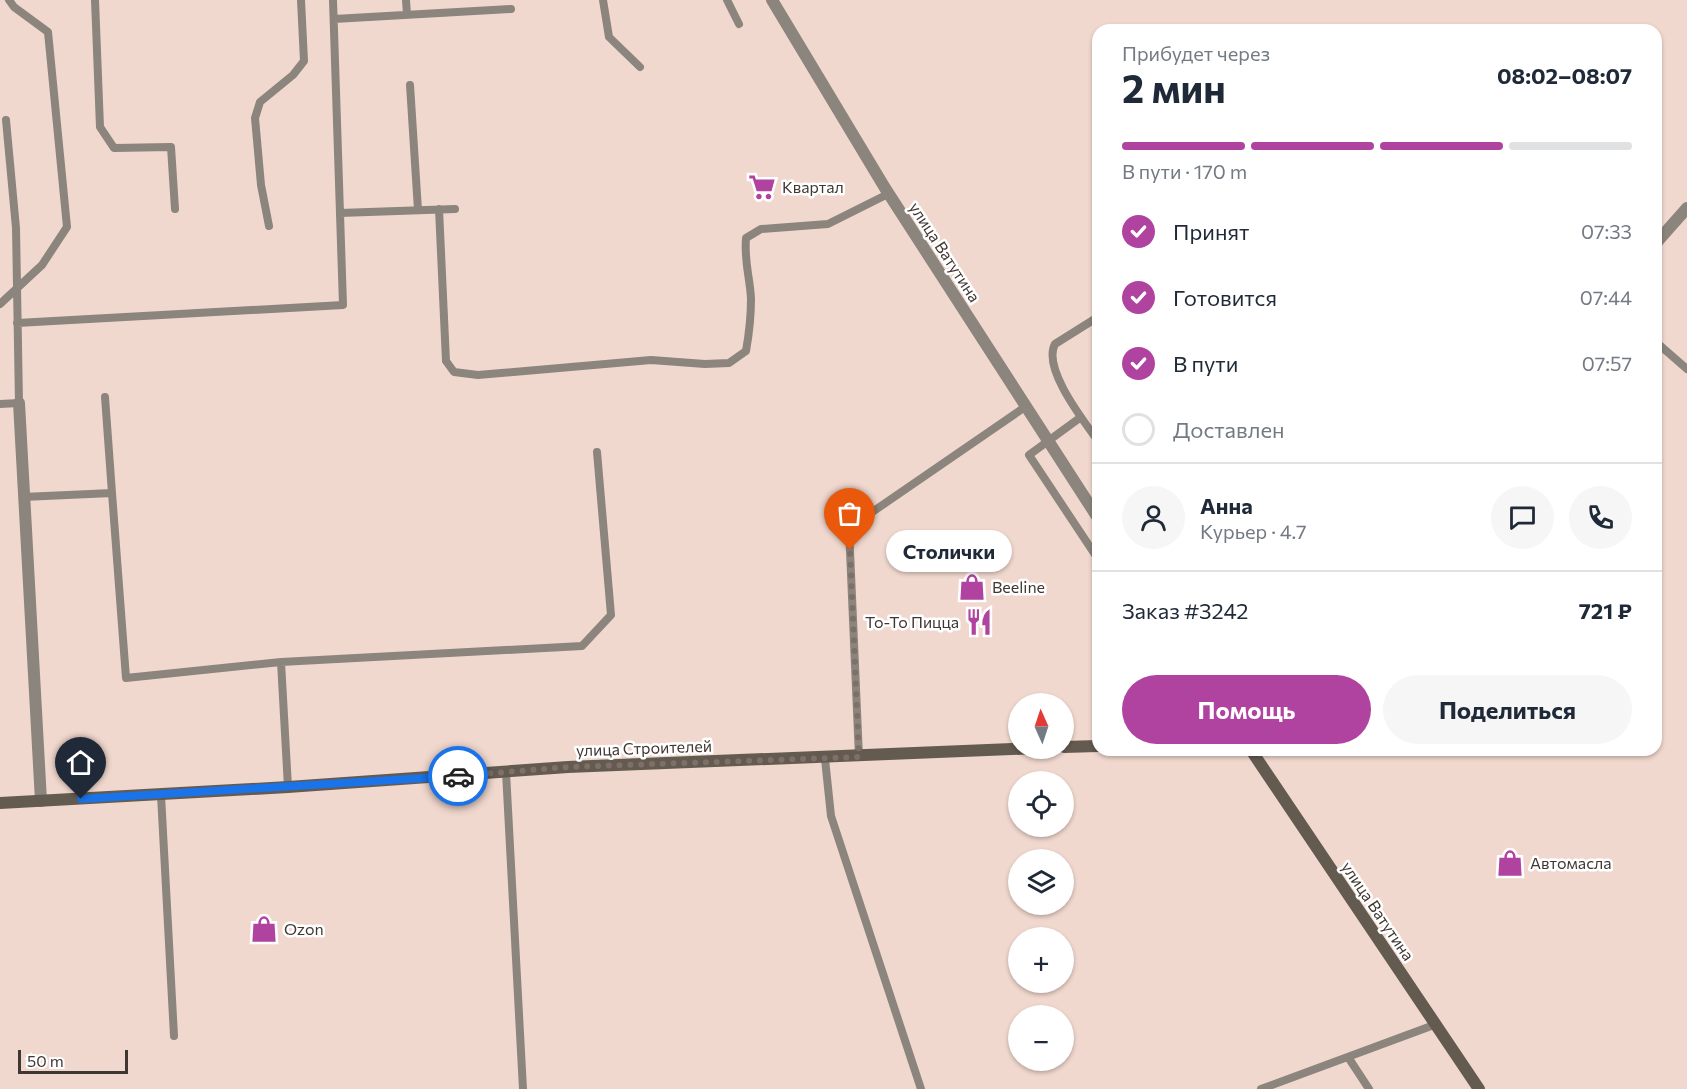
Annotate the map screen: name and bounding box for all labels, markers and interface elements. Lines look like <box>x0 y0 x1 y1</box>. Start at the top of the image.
text: Прибудет через <box>1122 41 1270 65</box>
text: 08:02–08:07 <box>1497 62 1632 89</box>
text: 2 мин <box>1122 63 1226 111</box>
text: В пути · 170 m <box>1122 159 1247 183</box>
supermarket icon: Квартал <box>747 172 777 202</box>
place label: Квартал <box>782 177 844 196</box>
street label: улица Ватутина <box>906 198 985 305</box>
icon: check <box>1122 215 1155 248</box>
text: Принят <box>1173 218 1249 245</box>
text: 07:33 <box>1581 219 1632 243</box>
icon: check <box>1122 281 1155 314</box>
text: Готовится <box>1173 284 1277 311</box>
text: 07:44 <box>1580 285 1632 309</box>
icon: check <box>1122 347 1155 380</box>
text: В пути <box>1173 350 1238 377</box>
text: 07:57 <box>1582 351 1632 375</box>
text: Доставлен <box>1173 416 1285 443</box>
button: person <box>1122 486 1185 549</box>
button: chat <box>1491 486 1554 549</box>
button: phone <box>1569 486 1632 549</box>
pin <box>824 488 875 550</box>
text: Анна <box>1200 492 1253 519</box>
icon: bag <box>833 497 866 530</box>
text: Курьер · 4.7 <box>1200 519 1307 543</box>
callout: Столички <box>886 529 1012 571</box>
text: Столички <box>903 539 995 563</box>
shop icon: Beeline <box>957 572 987 602</box>
place label: Beeline <box>992 577 1045 596</box>
text: Заказ #3242 <box>1122 597 1248 624</box>
text: 721 ₽ <box>1579 597 1632 624</box>
restaurant icon: То-То Пицца <box>964 607 994 637</box>
place label: То-То Пицца <box>865 612 959 631</box>
button: Помощь <box>1122 675 1371 744</box>
button: Поделиться <box>1383 675 1632 744</box>
north arrow <box>1008 693 1074 759</box>
map controls <box>1008 693 1074 1071</box>
street label: улица Строителей <box>576 736 712 759</box>
pin <box>55 737 106 799</box>
icon: home <box>64 746 97 779</box>
courier <box>428 746 488 806</box>
icon: car <box>442 760 475 793</box>
button: locate <box>1008 771 1074 837</box>
shop icon: Автомасла <box>1495 848 1525 878</box>
button: layers <box>1008 849 1074 915</box>
place label: Автомасла <box>1530 853 1612 872</box>
street label: улица Ватутина <box>1338 858 1419 964</box>
shop icon: Ozon <box>249 914 279 944</box>
place label: Ozon <box>284 919 324 938</box>
button: + <box>1008 927 1074 993</box>
button: − <box>1008 1005 1074 1071</box>
scale bar <box>18 1047 128 1074</box>
text: 50 m <box>27 1051 64 1070</box>

